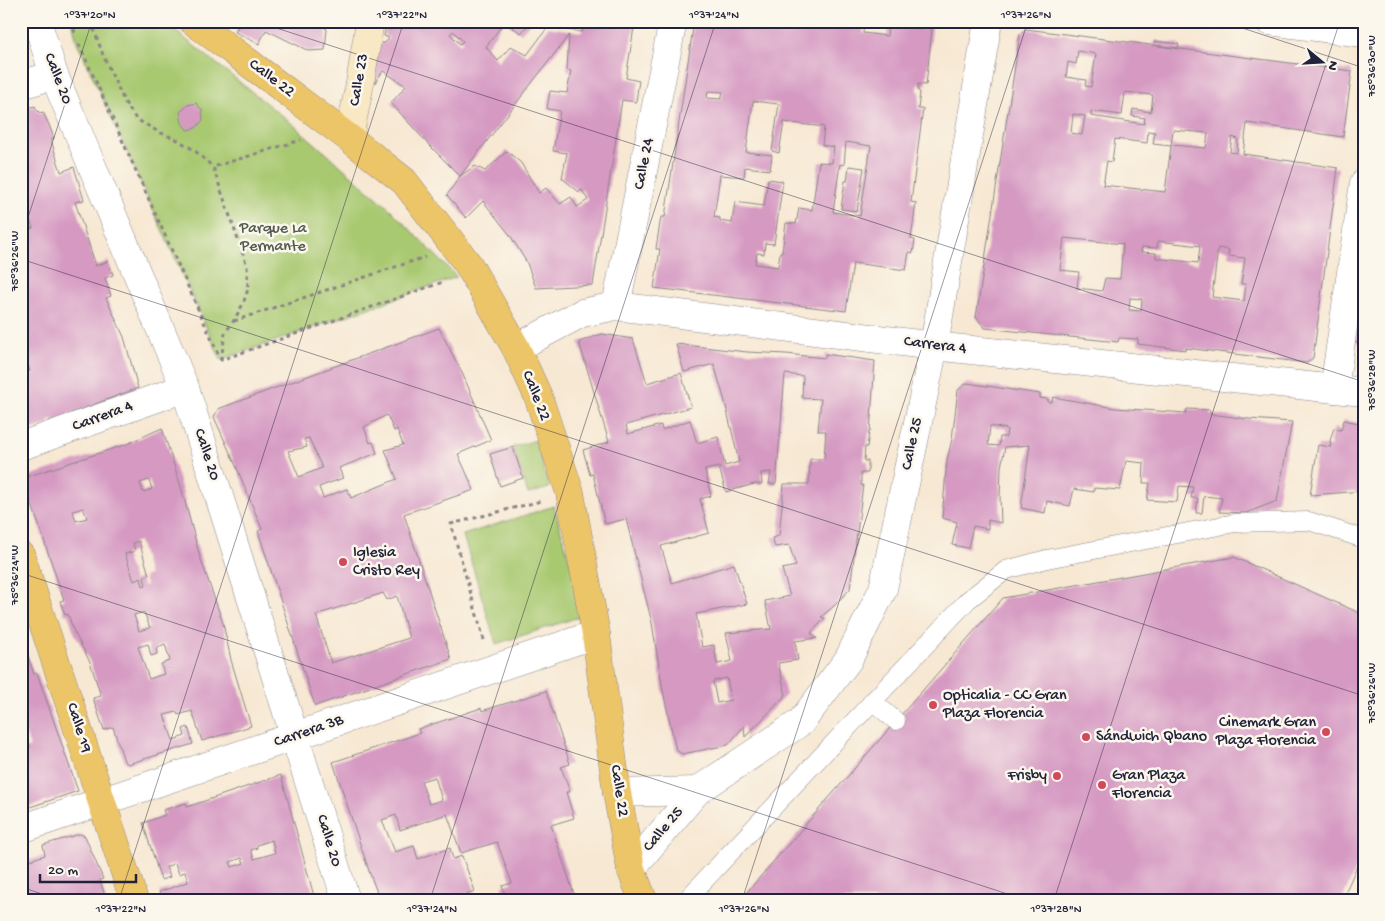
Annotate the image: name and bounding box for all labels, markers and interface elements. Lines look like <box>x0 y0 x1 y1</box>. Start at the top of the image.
text: 1°37'20"N <box>63 9 116 23</box>
text: 1°37'22"N <box>376 9 427 23</box>
text: 1°37'24"N <box>688 9 739 23</box>
text: 1°37'26"N <box>1000 9 1051 23</box>
text: 75°36'30"W <box>1366 35 1380 98</box>
north arrow <box>1298 38 1348 88</box>
street label: Calle 20 <box>39 51 75 107</box>
street label: Calle 23 <box>346 52 374 108</box>
street label: Calle 22 <box>244 56 298 102</box>
text: N <box>1322 58 1341 72</box>
street label: Calle 24 <box>631 136 659 191</box>
park label: Parque La Permante <box>238 220 308 257</box>
text: 75°36'26"W <box>9 231 23 292</box>
street label: Carrera 4 <box>903 333 968 359</box>
text: 75°36'28"W <box>1366 350 1380 411</box>
street label: Calle 22 <box>516 368 554 424</box>
street label: Carrera 4 <box>70 397 136 437</box>
street label: Calle 25 <box>898 416 928 472</box>
street label: Calle 20 <box>189 427 223 483</box>
place label: Iglesia Cristo Rey <box>353 544 420 581</box>
text: 75°36'24"W <box>9 545 23 606</box>
marker: Iglesia Cristo Rey <box>337 556 349 568</box>
text: 75°36'26"W <box>1366 663 1380 724</box>
place label: Opticalia - CC Gran Plaza Florencia <box>942 687 1067 724</box>
marker: Opticalia - CC Gran Plaza Florencia <box>927 699 939 711</box>
street label: Calle 19 <box>61 701 95 755</box>
street label: Carrera 3B <box>272 711 347 753</box>
place label: Cinemark Gran Plaza Florencia <box>1215 714 1317 751</box>
marker: Cinemark Gran Plaza Florencia <box>1320 726 1332 738</box>
place label: Sándwich Qbano <box>1096 728 1207 747</box>
marker: Sándwich Qbano <box>1080 731 1092 743</box>
street label: Calle 22 <box>605 764 632 818</box>
place label: Frisby <box>1006 767 1047 786</box>
place label: Gran Plaza Florencia <box>1111 767 1186 804</box>
marker: Frisby <box>1051 770 1063 782</box>
marker: Gran Plaza Florencia <box>1096 779 1108 791</box>
street label: Calle 25 <box>640 804 688 856</box>
street label: Calle 20 <box>311 813 345 869</box>
scale bar <box>40 851 136 883</box>
text: 20 m <box>48 862 78 880</box>
text: 1°37'22"N <box>95 903 146 917</box>
text: 1°37'24"N <box>406 903 457 917</box>
text: 1°37'26"N <box>718 903 769 917</box>
text: 1°37'28"N <box>1029 903 1082 917</box>

